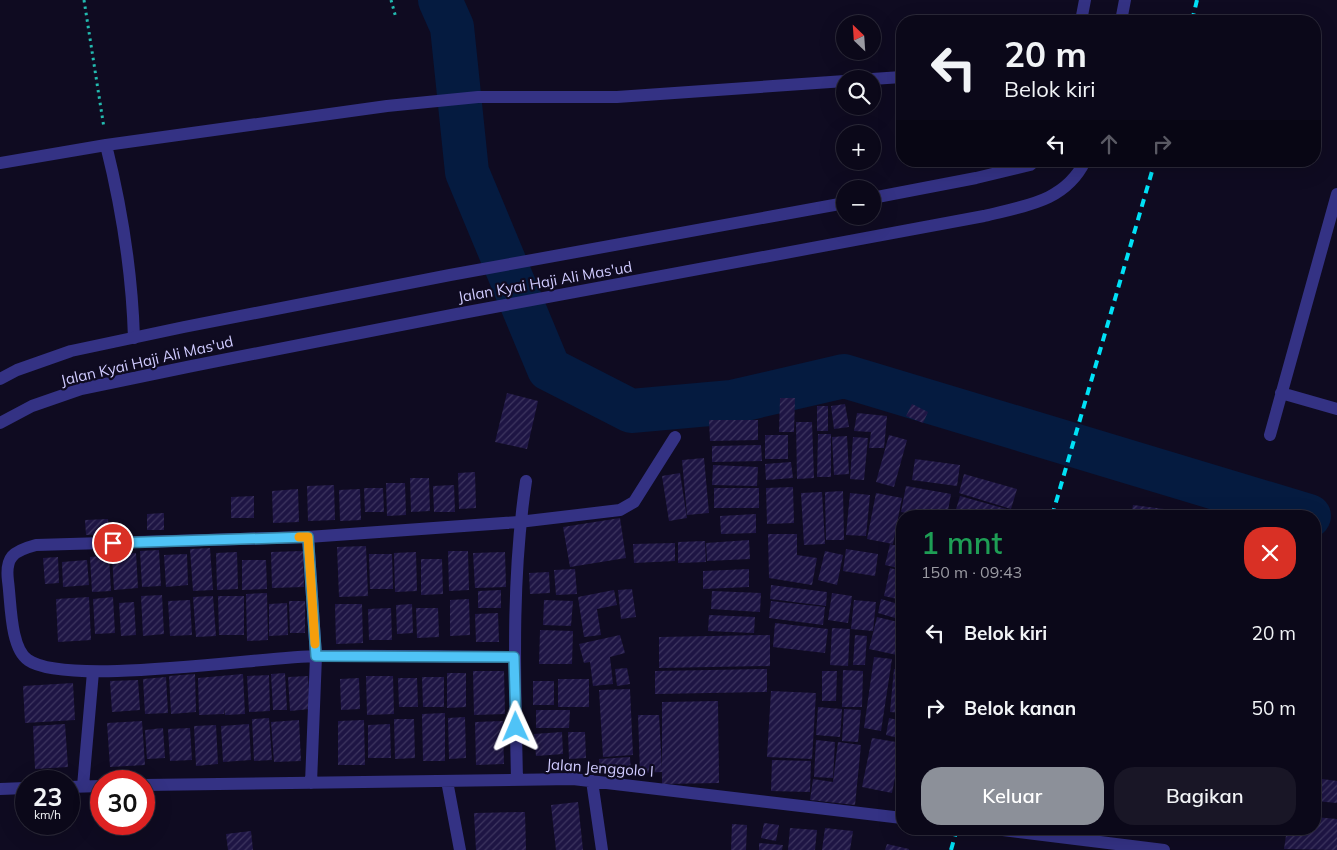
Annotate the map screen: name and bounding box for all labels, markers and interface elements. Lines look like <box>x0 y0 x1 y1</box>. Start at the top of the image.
north arrow <box>836 15 881 60</box>
map controls <box>836 15 881 225</box>
text: 20 m <box>1004 32 1087 76</box>
icon: left <box>921 35 986 100</box>
button: search <box>836 70 881 115</box>
text: Belok kiri <box>1004 75 1096 103</box>
button: + <box>836 125 881 170</box>
icon: left <box>1042 130 1070 158</box>
icon: ahead <box>1095 130 1123 158</box>
icon: right <box>1148 130 1176 158</box>
button: − <box>836 180 881 225</box>
street label: Jalan Kyai Haji Ali Mas'ud <box>456 257 633 306</box>
street label: Jalan Kyai Haji Ali Mas'ud <box>59 331 235 390</box>
pin <box>92 522 134 564</box>
text: 1 mnt <box>921 524 1002 562</box>
button: close <box>1244 527 1296 579</box>
icon: arrive <box>99 529 127 557</box>
text: 150 m · 09:43 <box>921 562 1022 582</box>
icon: left <box>921 619 949 647</box>
text: Belok kiri <box>964 621 1047 645</box>
text: 20 m <box>1252 621 1296 645</box>
icon: right <box>921 694 949 722</box>
text: Belok kanan <box>964 696 1076 720</box>
text: 50 m <box>1252 696 1296 720</box>
position arrow <box>489 700 541 752</box>
street label: Jalan Jenggolo I <box>546 754 654 781</box>
button: Keluar <box>921 767 1104 825</box>
button: Bagikan <box>1114 767 1296 825</box>
speed limit sign: 30 <box>90 770 155 835</box>
text: 23 <box>32 781 63 812</box>
text: km/h <box>34 807 61 822</box>

